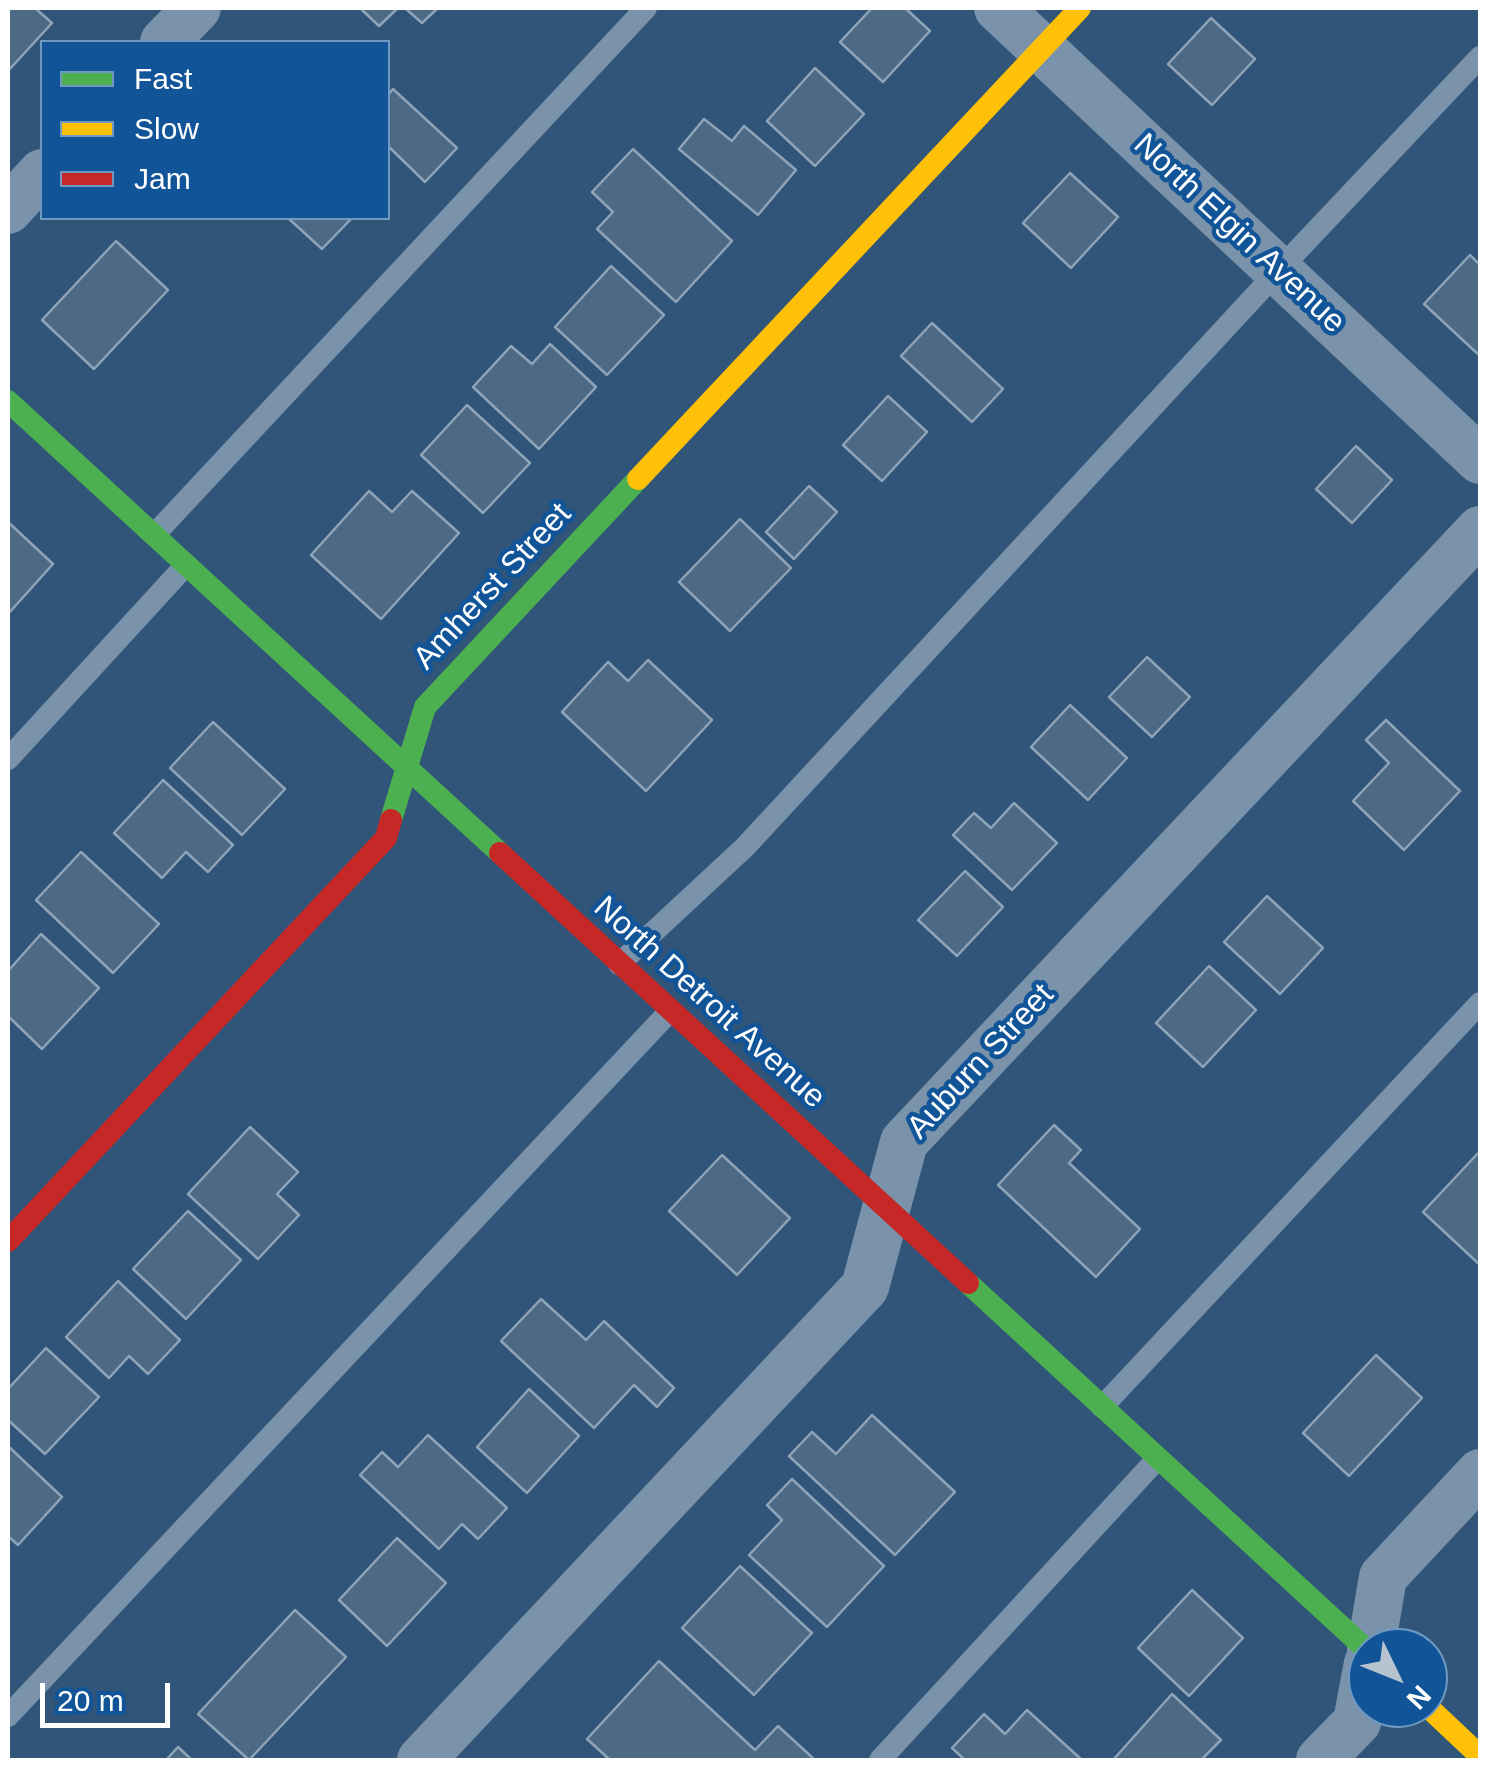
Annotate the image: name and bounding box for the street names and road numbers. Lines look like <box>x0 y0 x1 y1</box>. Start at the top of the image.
street label: North Elgin Avenue <box>1125 126 1353 342</box>
street label: Amherst Street <box>406 496 580 678</box>
street label: North Detroit Avenue <box>585 889 833 1117</box>
street label: Auburn Street <box>900 977 1062 1147</box>

